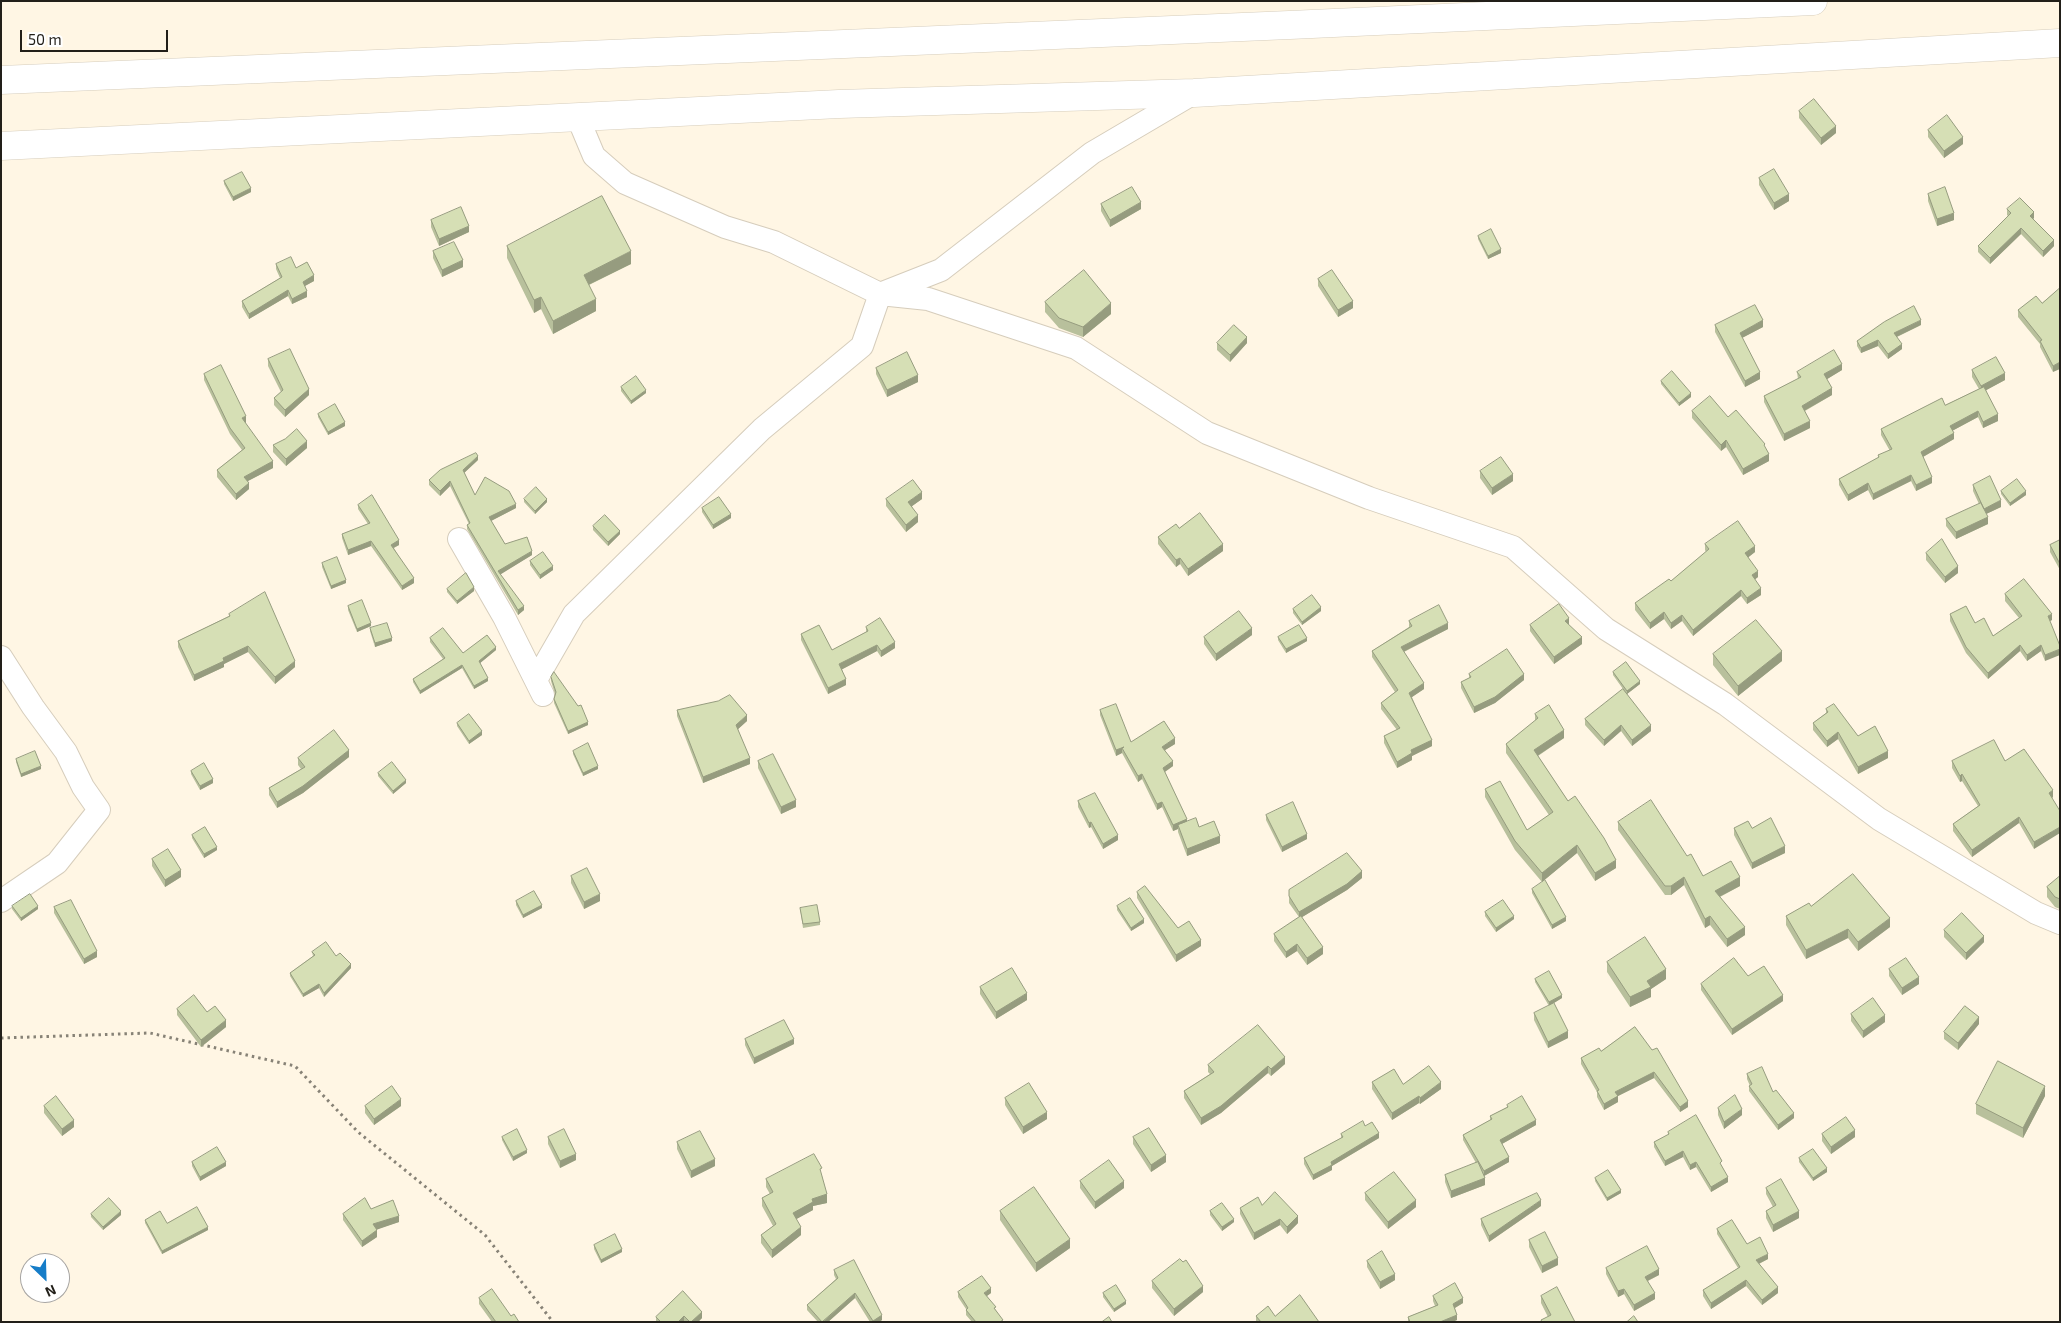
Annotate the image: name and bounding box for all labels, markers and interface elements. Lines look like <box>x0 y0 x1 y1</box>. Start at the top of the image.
scale bar <box>22 20 170 52</box>
text: 50 m <box>28 30 62 48</box>
north arrow <box>20 1253 70 1303</box>
text: N <box>43 1281 59 1301</box>

